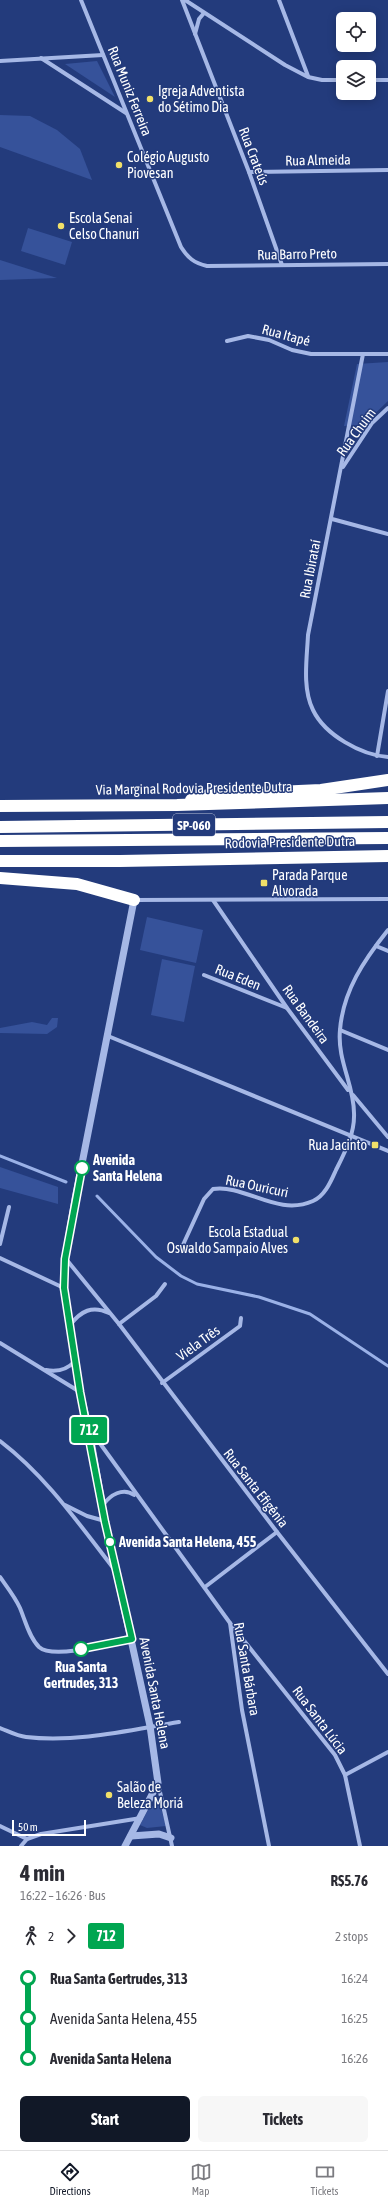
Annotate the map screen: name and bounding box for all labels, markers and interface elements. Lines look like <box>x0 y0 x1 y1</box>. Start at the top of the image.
map controls <box>336 12 376 100</box>
button: locate <box>336 12 376 52</box>
street label: Rua Muniz Ferreira <box>105 44 155 138</box>
button: layers <box>336 60 376 100</box>
place label: Igreja Adventista do Sétimo Dia <box>158 83 245 115</box>
marker: Igreja Adventista do Sétimo Dia <box>145 94 155 104</box>
street label: Rua Crateús <box>236 125 272 187</box>
place label: Colégio Augusto Piovesan <box>127 149 209 181</box>
street label: Rua Almeida <box>285 151 351 169</box>
marker: Colégio Augusto Piovesan <box>114 160 124 170</box>
place label: Escola Senai Celso Chanuri <box>69 210 139 242</box>
marker: Escola Senai Celso Chanuri <box>56 221 66 231</box>
street label: Rua Barro Preto <box>257 245 337 263</box>
street label: Rua Itapé <box>260 321 312 349</box>
street label: Rua Chuim <box>333 405 379 459</box>
street label: Rua Ibirataí <box>296 538 324 600</box>
street label: Via Marginal Rodovia Presidente Dutra <box>95 778 293 798</box>
road number: SP-060 <box>173 814 215 836</box>
street label: Rodovia Presidente Dutra <box>225 833 355 851</box>
place label: Parada Parque Alvorada <box>272 867 348 899</box>
marker: Parada Parque Alvorada <box>259 878 269 888</box>
street label: Rua Eden <box>213 961 263 993</box>
street label: Rua Bandeira <box>279 982 333 1046</box>
place label: Rua Jacinto <box>308 1137 367 1153</box>
marker: Rua Jacinto <box>370 1140 380 1150</box>
place label: Avenida Santa Helena <box>92 1152 163 1184</box>
marker: Avenida Santa Helena <box>74 1160 90 1176</box>
street label: Rua Ouricuri <box>224 1172 290 1200</box>
place label: Escola Estadual Oswaldo Sampaio Alves <box>167 1224 288 1256</box>
marker: Escola Estadual Oswaldo Sampaio Alves <box>291 1235 301 1245</box>
street label: Viela Três <box>173 1322 223 1364</box>
line badge: 712 <box>66 1417 112 1443</box>
text: 712 <box>79 1422 99 1438</box>
street label: Rua Santa Efigênia <box>220 1445 292 1531</box>
place label: Avenida Santa Helena, 455 <box>118 1534 257 1550</box>
marker: Avenida Santa Helena, 455 <box>104 1536 116 1548</box>
street label: Rua Santa Bárbara <box>231 1621 263 1717</box>
street label: Avenida Santa Helena <box>136 1636 174 1750</box>
marker: Rua Santa Gertrudes, 313 <box>73 1641 89 1657</box>
place label: Rua Santa Gertrudes, 313 <box>44 1659 118 1691</box>
street label: Rua Santa Lúcia <box>289 1683 351 1757</box>
place label: Salão de Beleza Moriá <box>117 1779 183 1811</box>
marker: Salão de Beleza Moriá <box>104 1790 114 1800</box>
scale bar <box>12 1818 86 1837</box>
text: 50 m <box>18 1821 38 1833</box>
text: 4 min <box>20 1860 65 1886</box>
text: R$5.76 <box>330 1872 368 1889</box>
text: 16:22 – 16:26 · Bus <box>20 1888 106 1903</box>
icon: walk <box>20 1925 42 1947</box>
icon: forward <box>60 1925 82 1947</box>
text: 712 <box>96 1928 116 1944</box>
text: 2 <box>48 1929 54 1944</box>
text: 2 stops <box>335 1929 368 1944</box>
text: Rua Santa Gertrudes, 313 <box>50 1970 188 1987</box>
text: 16:24 <box>341 1971 368 1986</box>
text: Avenida Santa Helena, 455 <box>50 2010 197 2027</box>
text: 16:25 <box>341 2011 368 2026</box>
text: Avenida Santa Helena <box>50 2050 171 2067</box>
text: 16:26 <box>341 2051 368 2066</box>
button: Start <box>20 2096 190 2142</box>
button: Tickets <box>198 2096 368 2142</box>
tab: Directions <box>50 2161 91 2197</box>
tab: Map <box>190 2161 212 2197</box>
tab: Tickets <box>311 2161 338 2197</box>

